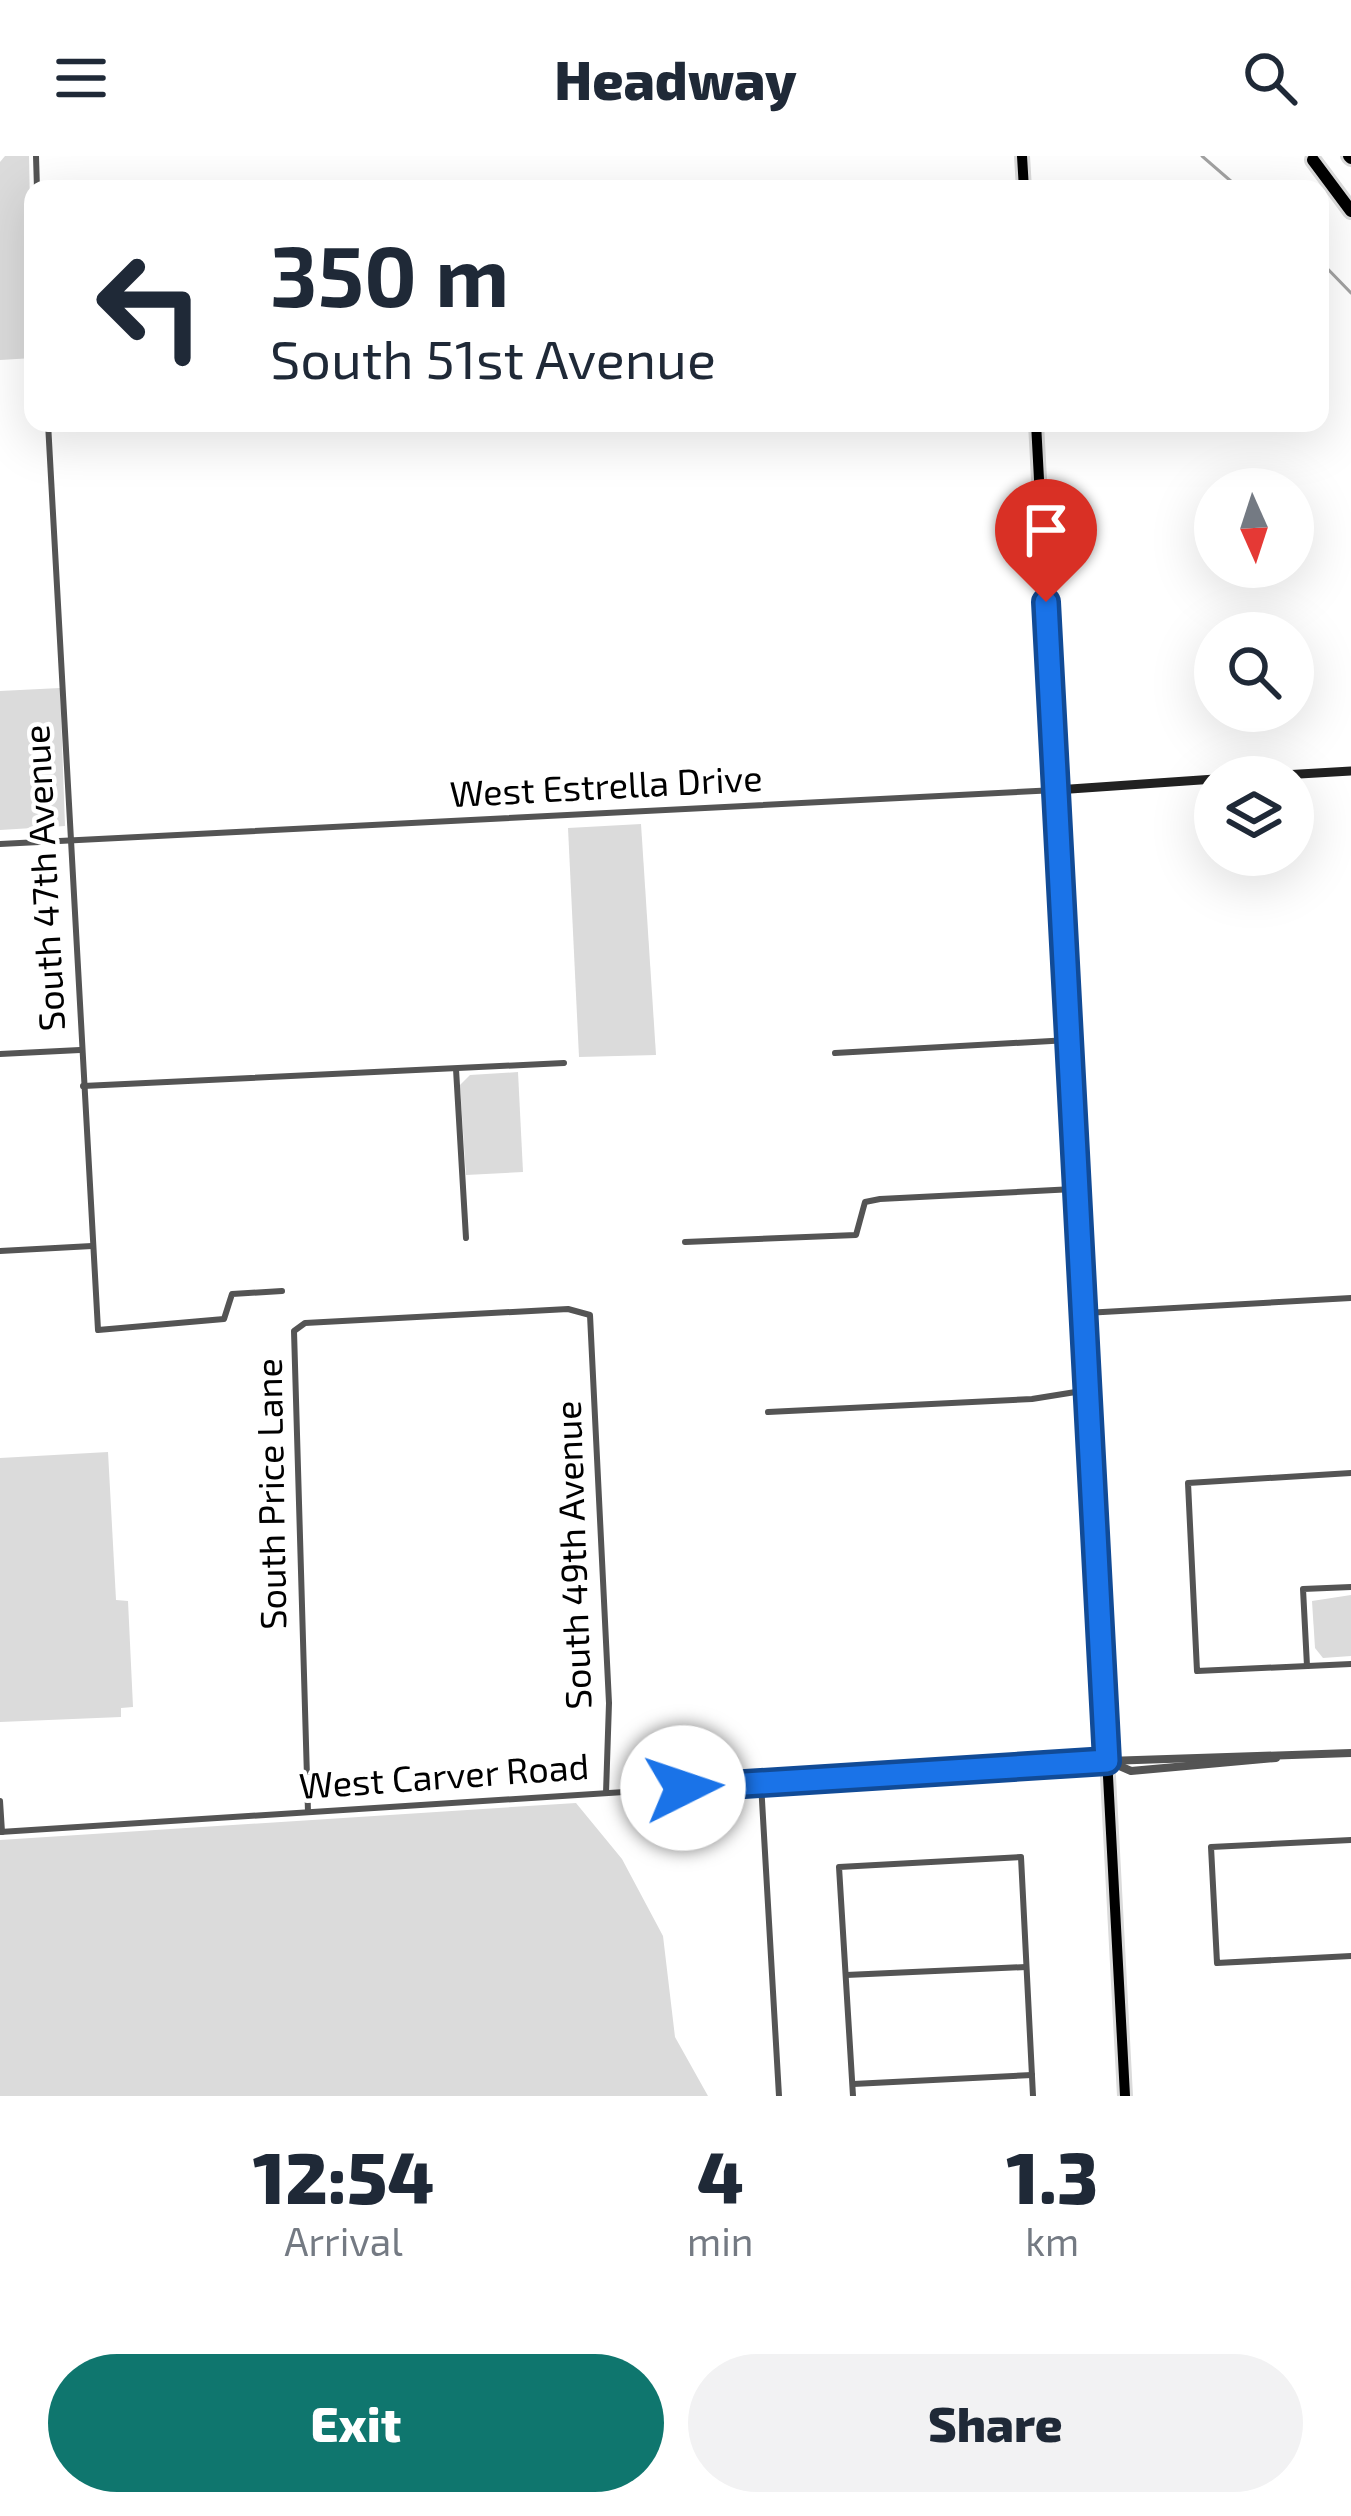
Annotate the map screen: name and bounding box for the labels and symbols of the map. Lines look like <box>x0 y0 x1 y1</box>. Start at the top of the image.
north arrow <box>1194 468 1314 588</box>
pin <box>995 479 1097 602</box>
street label: South 47th Avenue <box>13 724 72 1032</box>
street label: West Estrella Drive <box>449 755 763 814</box>
street label: South Price Lane <box>246 1358 293 1630</box>
street label: South 49th Avenue <box>545 1400 598 1710</box>
position arrow <box>620 1725 746 1851</box>
street label: West Carver Road <box>298 1743 590 1806</box>

